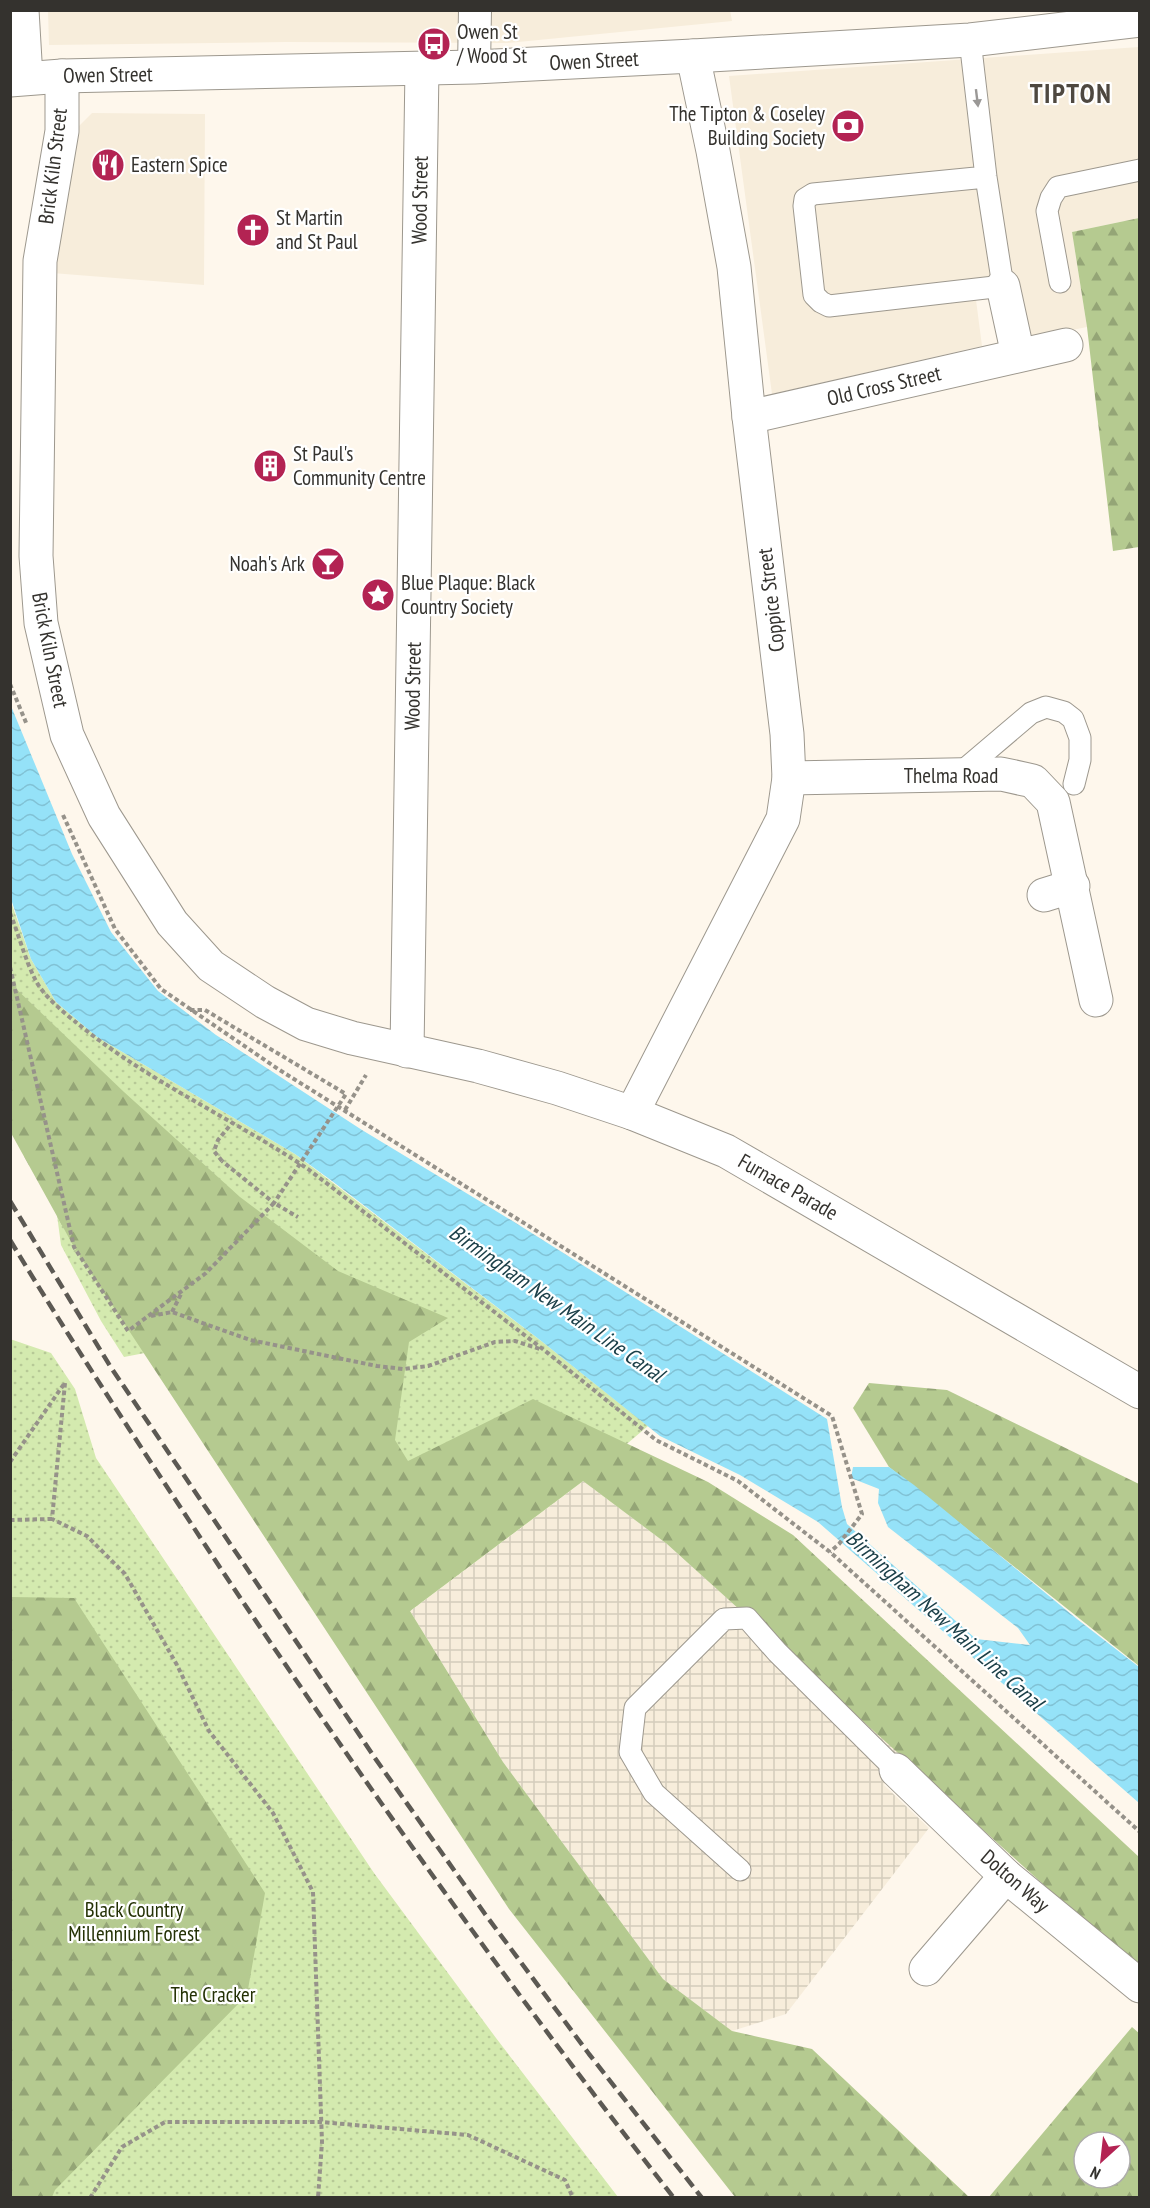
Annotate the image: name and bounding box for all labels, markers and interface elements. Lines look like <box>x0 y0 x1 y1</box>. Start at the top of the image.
place label: Owen St / Wood St <box>456 18 527 69</box>
bus stop icon: Owen St / Wood St <box>416 26 452 62</box>
street label: Owen Street <box>549 45 640 76</box>
street label: Owen Street <box>63 60 153 89</box>
district label: TIPTON <box>1030 76 1112 110</box>
one-way arrow <box>972 88 981 107</box>
place label: The Tipton & Coseley Building Society <box>669 100 825 151</box>
street label: Brick Kiln Street <box>32 106 73 226</box>
bank icon: The Tipton & Coseley Building Society <box>830 108 866 144</box>
restaurant icon: Eastern Spice <box>90 147 126 183</box>
place label: Eastern Spice <box>131 151 228 178</box>
street label: Wood Street <box>405 155 434 244</box>
place label: St Martin and St Paul <box>276 204 358 255</box>
church icon: St Martin and St Paul <box>235 212 271 248</box>
street label: Old Cross Street <box>824 359 944 412</box>
place label: St Paul's Community Centre <box>293 440 426 491</box>
building icon: St Paul's Community Centre <box>252 448 288 484</box>
bar icon: Noah's Ark <box>310 546 346 582</box>
street label: Coppice Street <box>751 546 790 654</box>
place label: Noah's Ark <box>229 550 305 577</box>
place label: Blue Plaque: Black Country Society <box>401 569 535 620</box>
place icon: Blue Plaque: Black Country Society <box>360 577 396 613</box>
street label: Brick Kiln Street <box>26 590 75 710</box>
street label: Wood Street <box>398 641 427 730</box>
street label: Thelma Road <box>904 762 998 789</box>
street label: Furnace Parade <box>734 1147 843 1226</box>
water label: Birmingham New Main Line Canal <box>444 1218 672 1389</box>
water label: Birmingham New Main Line Canal <box>840 1524 1051 1717</box>
street label: Dolton Way <box>975 1843 1055 1918</box>
park label: Black Country Millennium Forest <box>68 1896 200 1947</box>
park label: The Cracker <box>170 1981 256 2008</box>
north arrow <box>1072 2130 1132 2190</box>
text: N <box>1087 2162 1104 2184</box>

